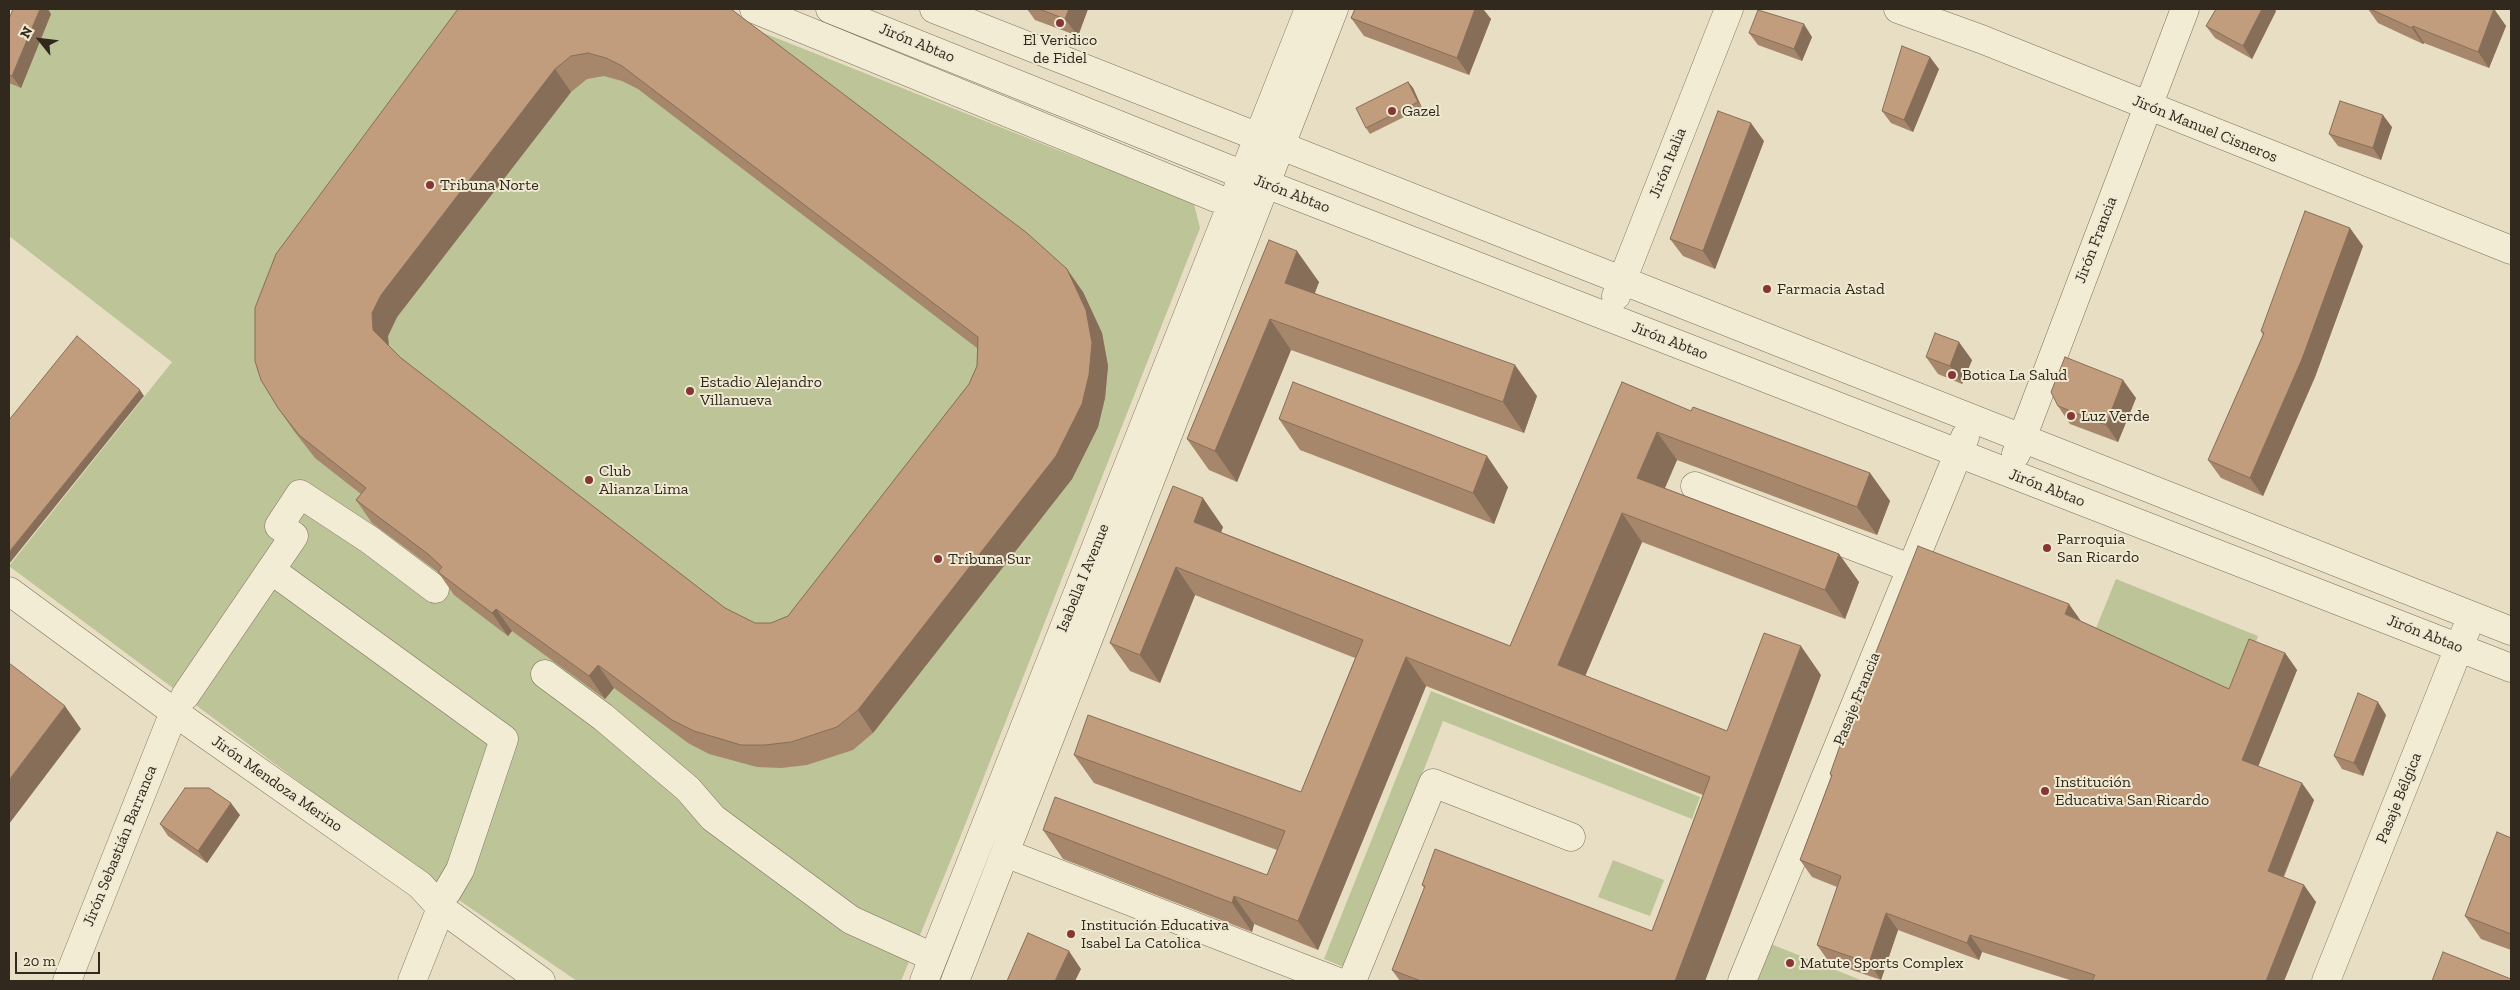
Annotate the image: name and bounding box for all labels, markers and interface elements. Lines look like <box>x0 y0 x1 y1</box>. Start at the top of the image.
north arrow <box>15 15 65 65</box>
marker: El Veridico de Fidel <box>1054 17 1066 29</box>
street label: Jirón Abtao <box>876 19 958 67</box>
text: N <box>16 24 36 41</box>
place label: El Veridico de Fidel <box>1023 30 1097 68</box>
street label: Jirón Manuel Cisneros <box>2130 91 2280 167</box>
place label: Gazel <box>1402 101 1440 121</box>
marker: Gazel <box>1386 105 1398 117</box>
street label: Jirón Italia <box>1645 125 1691 201</box>
street label: Jirón Abtao <box>1251 171 1333 217</box>
place label: Tribuna Norte <box>440 175 539 195</box>
marker: Tribuna Norte <box>424 179 436 191</box>
street label: Jirón Francia <box>2071 194 2121 286</box>
place label: Farmacia Astad <box>1777 279 1885 299</box>
marker: Farmacia Astad <box>1761 283 1773 295</box>
street label: Jirón Abtao <box>1629 318 1711 364</box>
place label: Botica La Salud <box>1962 365 2067 385</box>
marker: Botica La Salud <box>1946 369 1958 381</box>
place label: Estadio Alejandro Villanueva <box>700 372 822 410</box>
marker: Estadio Alejandro Villanueva <box>684 385 696 397</box>
place label: Luz Verde <box>2081 406 2149 426</box>
marker: Luz Verde <box>2065 410 2077 422</box>
place label: Club Alianza Lima <box>599 461 689 499</box>
street label: Jirón Abtao <box>2006 465 2088 511</box>
marker: Club Alianza Lima <box>583 474 595 486</box>
street label: Isabella I Avenue <box>1053 521 1113 635</box>
place label: Parroquia San Ricardo <box>2057 529 2139 567</box>
marker: Parroquia San Ricardo <box>2041 542 2053 554</box>
place label: Tribuna Sur <box>948 549 1031 569</box>
marker: Tribuna Sur <box>932 553 944 565</box>
street label: Jirón Abtao <box>2384 611 2466 657</box>
street label: Pasaje Francia <box>1830 650 1884 748</box>
street label: Jirón Mendoza Merino <box>208 732 346 836</box>
street label: Pasaje Bélgica <box>2372 750 2426 846</box>
street label: Jirón Sebastián Barranca <box>79 763 161 929</box>
place label: Institución Educativa San Ricardo <box>2055 772 2209 810</box>
marker: Institución Educativa San Ricardo <box>2039 785 2051 797</box>
place label: Institución Educativa Isabel La Catolica <box>1081 915 1229 953</box>
marker: Institución Educativa Isabel La Catolica <box>1065 928 1077 940</box>
scale bar <box>18 942 102 974</box>
text: 20 m <box>23 952 56 970</box>
place label: Matute Sports Complex <box>1800 953 1964 973</box>
marker: Matute Sports Complex <box>1784 957 1796 969</box>

